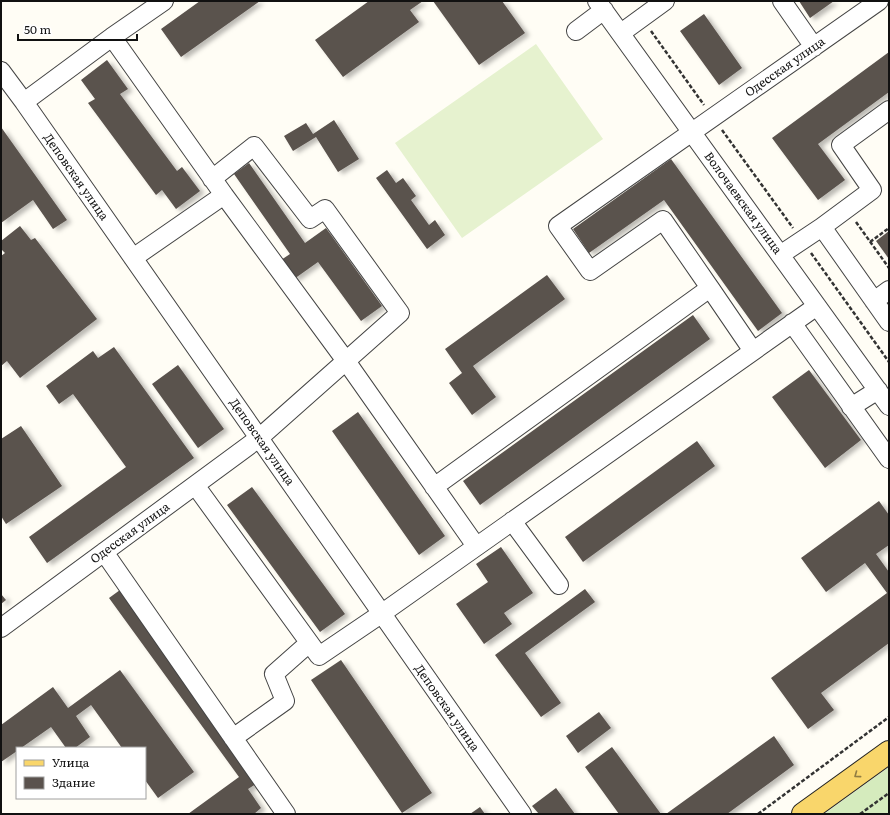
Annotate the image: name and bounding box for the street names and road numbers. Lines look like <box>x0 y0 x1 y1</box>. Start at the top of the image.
street label: Одесская улица <box>741 31 829 101</box>
street label: Деповская улица <box>40 129 114 224</box>
street label: Волочаевская улица <box>701 148 787 258</box>
street label: Деповская улица <box>226 394 300 489</box>
street label: Одесская улица <box>86 497 173 567</box>
street label: Деповская улица <box>411 660 485 755</box>

